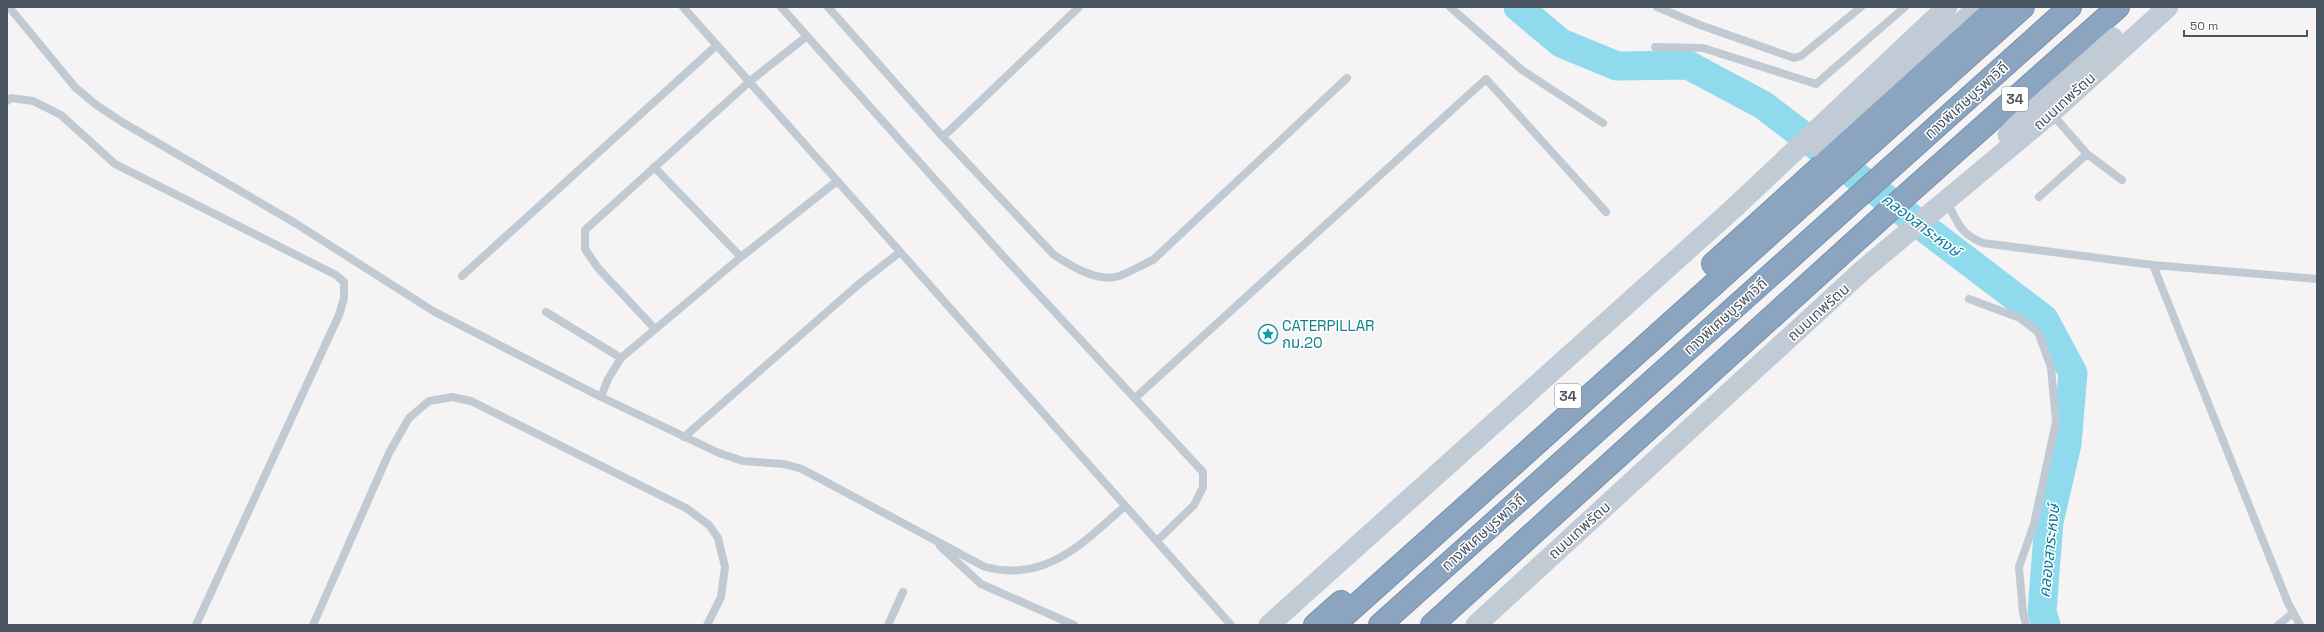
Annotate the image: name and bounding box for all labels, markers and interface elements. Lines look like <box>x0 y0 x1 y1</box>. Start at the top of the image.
scale bar <box>2184 12 2307 38</box>
text: 50 m <box>2190 18 2218 34</box>
street label: ทางพิเศษบูรพาวิถี <box>1920 57 2012 143</box>
street label: ถนนเทพรัตน <box>2029 68 2099 134</box>
road number: 34 <box>2002 87 2028 111</box>
water label: คลองสาระหงษ์ <box>1877 188 1967 263</box>
street label: ทางพิเศษบูรพาวิถี <box>1679 273 1771 359</box>
street label: ถนนเทพรัตน <box>1783 279 1853 345</box>
place label: CATERPILLAR กม.20 <box>1282 316 1375 352</box>
place icon: CATERPILLAR กม.20 <box>1257 323 1279 345</box>
road number: 34 <box>1555 384 1581 408</box>
street label: ทางพิเศษบูรพาวิถี <box>1437 489 1529 575</box>
street label: ถนนเทพรัตน <box>1544 497 1614 563</box>
water label: คลองสาระหงษ์ <box>2034 500 2065 599</box>

